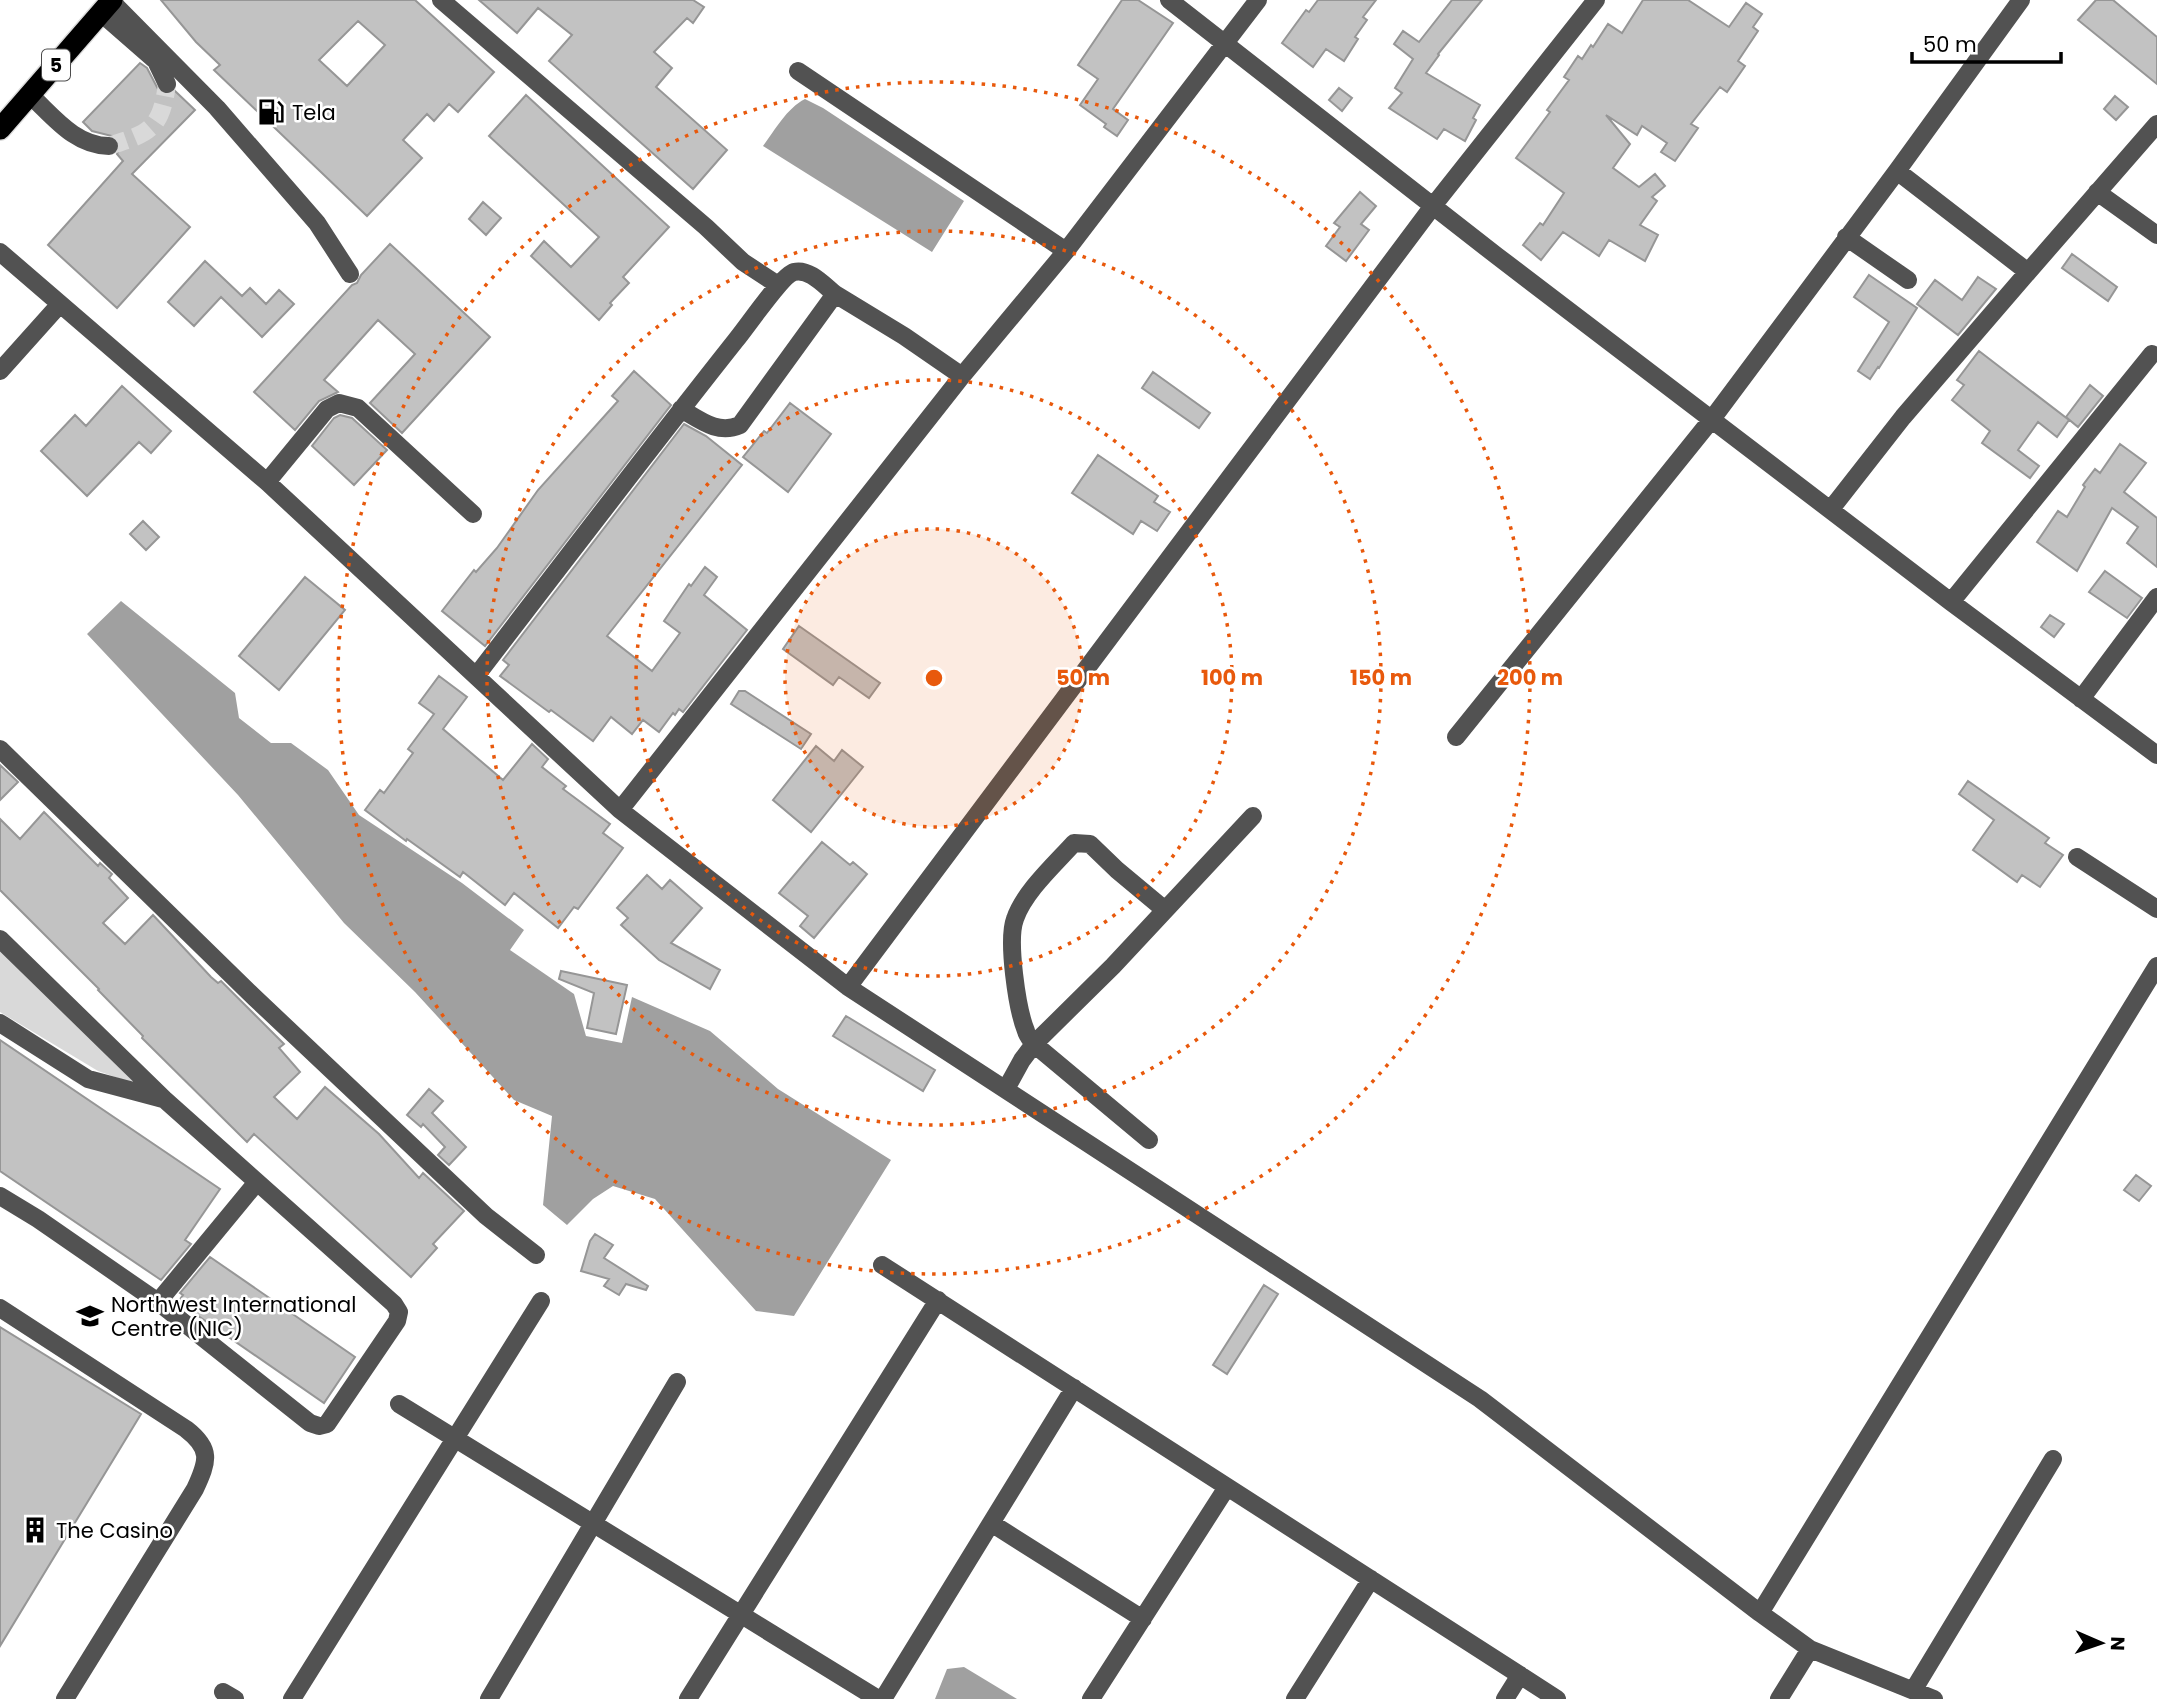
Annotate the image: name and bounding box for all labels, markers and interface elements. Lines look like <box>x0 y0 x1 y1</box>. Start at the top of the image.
scale bar <box>1912 21 2061 65</box>
text: 50 m <box>1923 30 1977 59</box>
road number: 5 <box>42 50 70 80</box>
fuel station icon: Tela <box>256 97 286 127</box>
place label: Tela <box>292 98 336 127</box>
text: 50 m <box>1056 663 1110 692</box>
text: 100 m <box>1201 663 1263 692</box>
text: 150 m <box>1350 663 1412 692</box>
text: 200 m <box>1497 663 1563 692</box>
centre of rings <box>922 666 946 690</box>
place label: Northwest International Centre (NIC) <box>111 1290 356 1343</box>
school or university icon: Northwest International Centre (NIC) <box>75 1301 105 1331</box>
building icon: The Casino <box>20 1515 50 1545</box>
place label: The Casino <box>56 1516 173 1545</box>
north arrow <box>2066 1608 2136 1678</box>
text: N <box>2104 1636 2131 1651</box>

